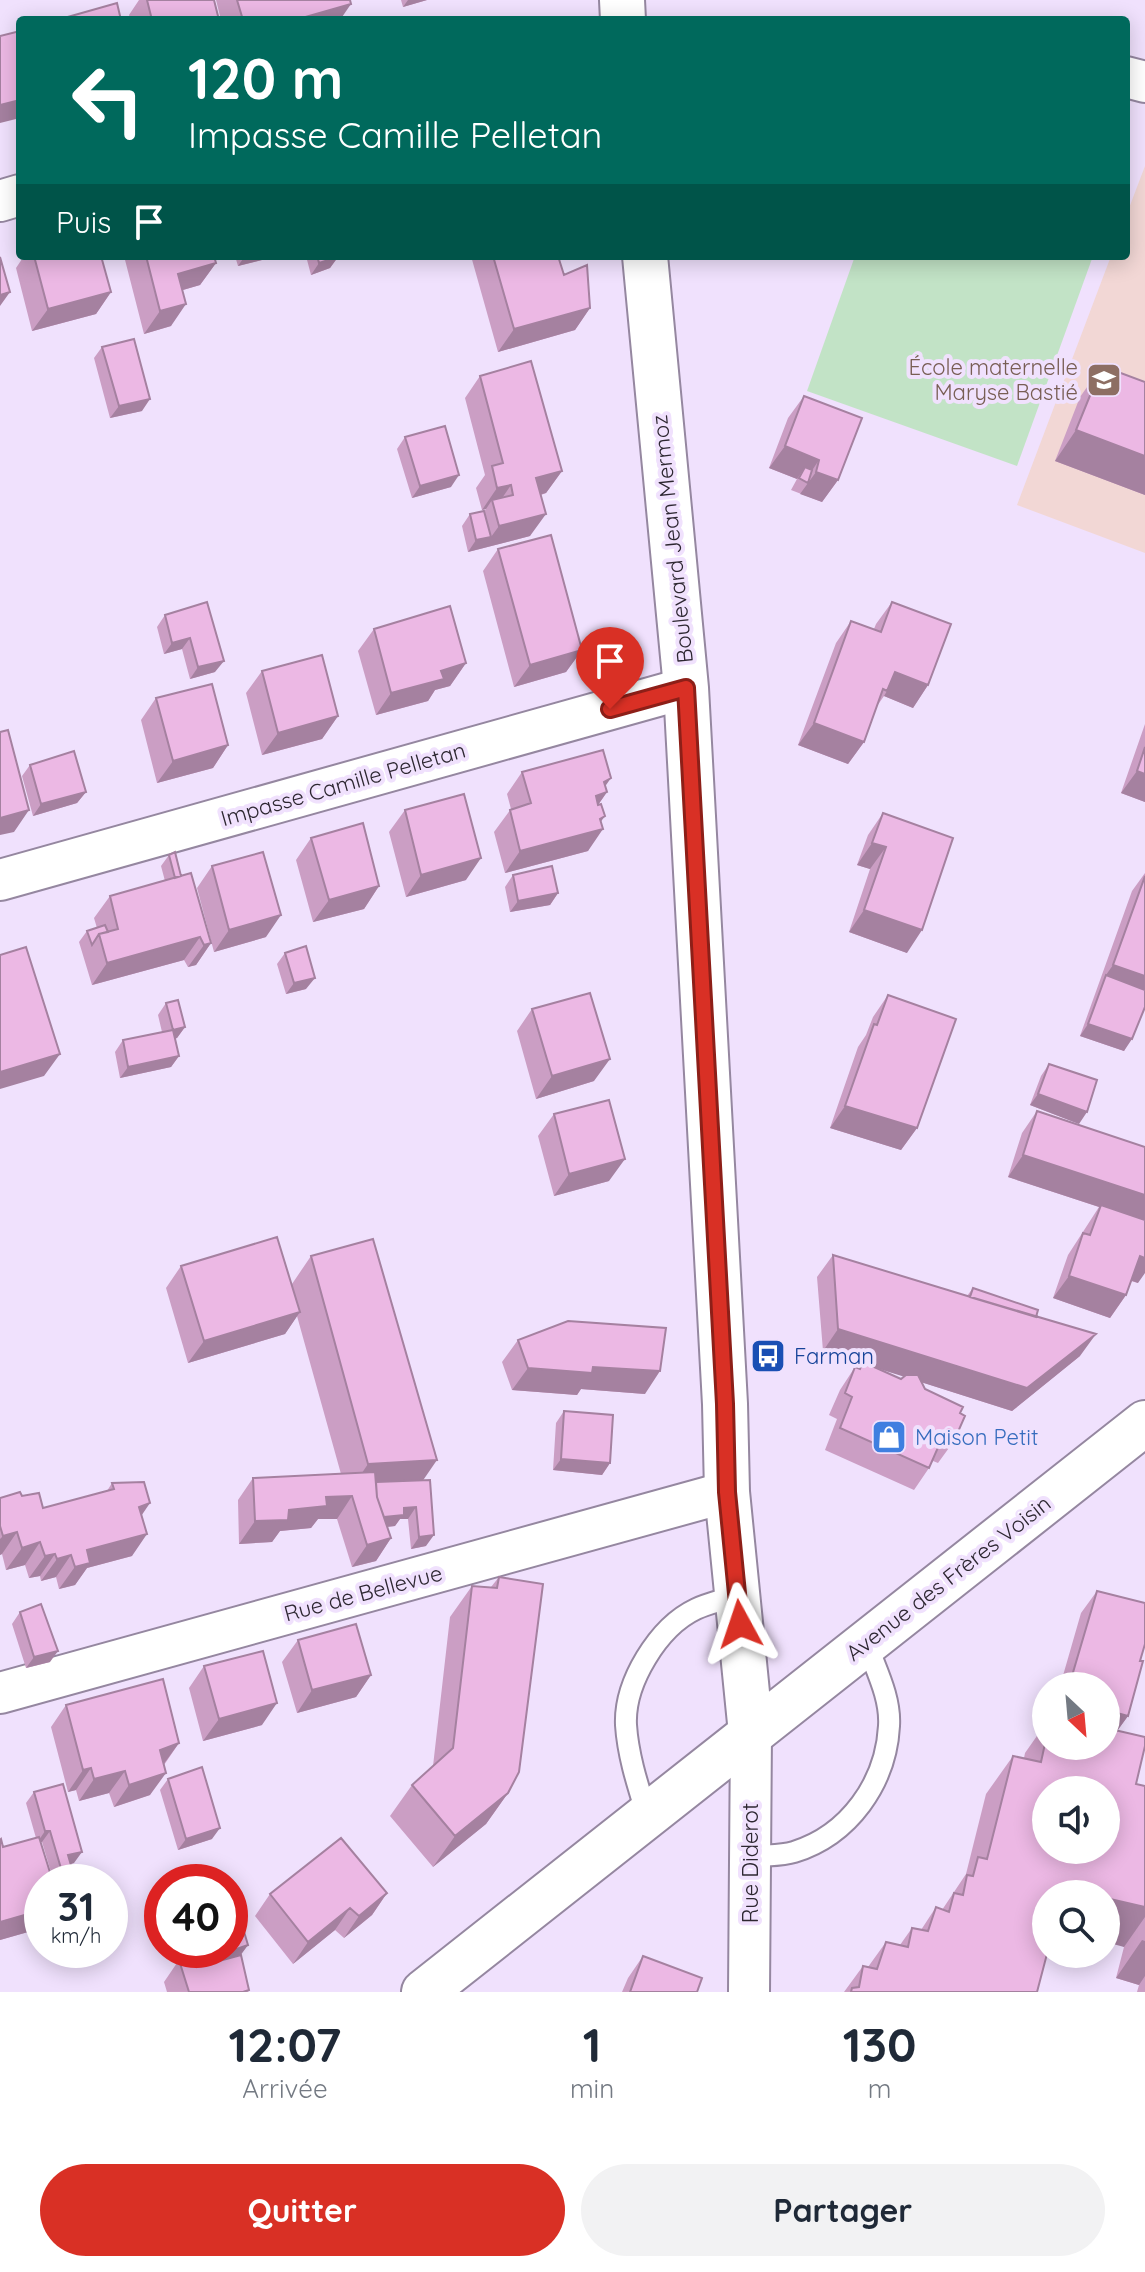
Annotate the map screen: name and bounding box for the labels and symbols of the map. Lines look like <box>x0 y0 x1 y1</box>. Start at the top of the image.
place label: École maternelle Maryse Bastié <box>908 353 1078 406</box>
school or university icon: École maternelle Maryse Bastié <box>1085 361 1123 399</box>
street label: Boulevard Jean Mermoz <box>645 414 699 664</box>
pin <box>576 627 644 709</box>
street label: Impasse Camille Pelletan <box>217 736 469 832</box>
bus stop icon: Farman <box>749 1337 787 1375</box>
place label: Farman <box>794 1342 874 1370</box>
shop icon: Maison Petit <box>870 1418 908 1456</box>
place label: Maison Petit <box>915 1423 1039 1451</box>
street label: Avenue des Frères Voisin <box>840 1489 1056 1667</box>
street label: Rue de Bellevue <box>281 1558 445 1628</box>
position arrow <box>698 1582 782 1666</box>
north arrow <box>1032 1672 1120 1760</box>
street label: Rue Diderot <box>736 1803 764 1923</box>
speed limit sign: 40 <box>144 1864 248 1968</box>

